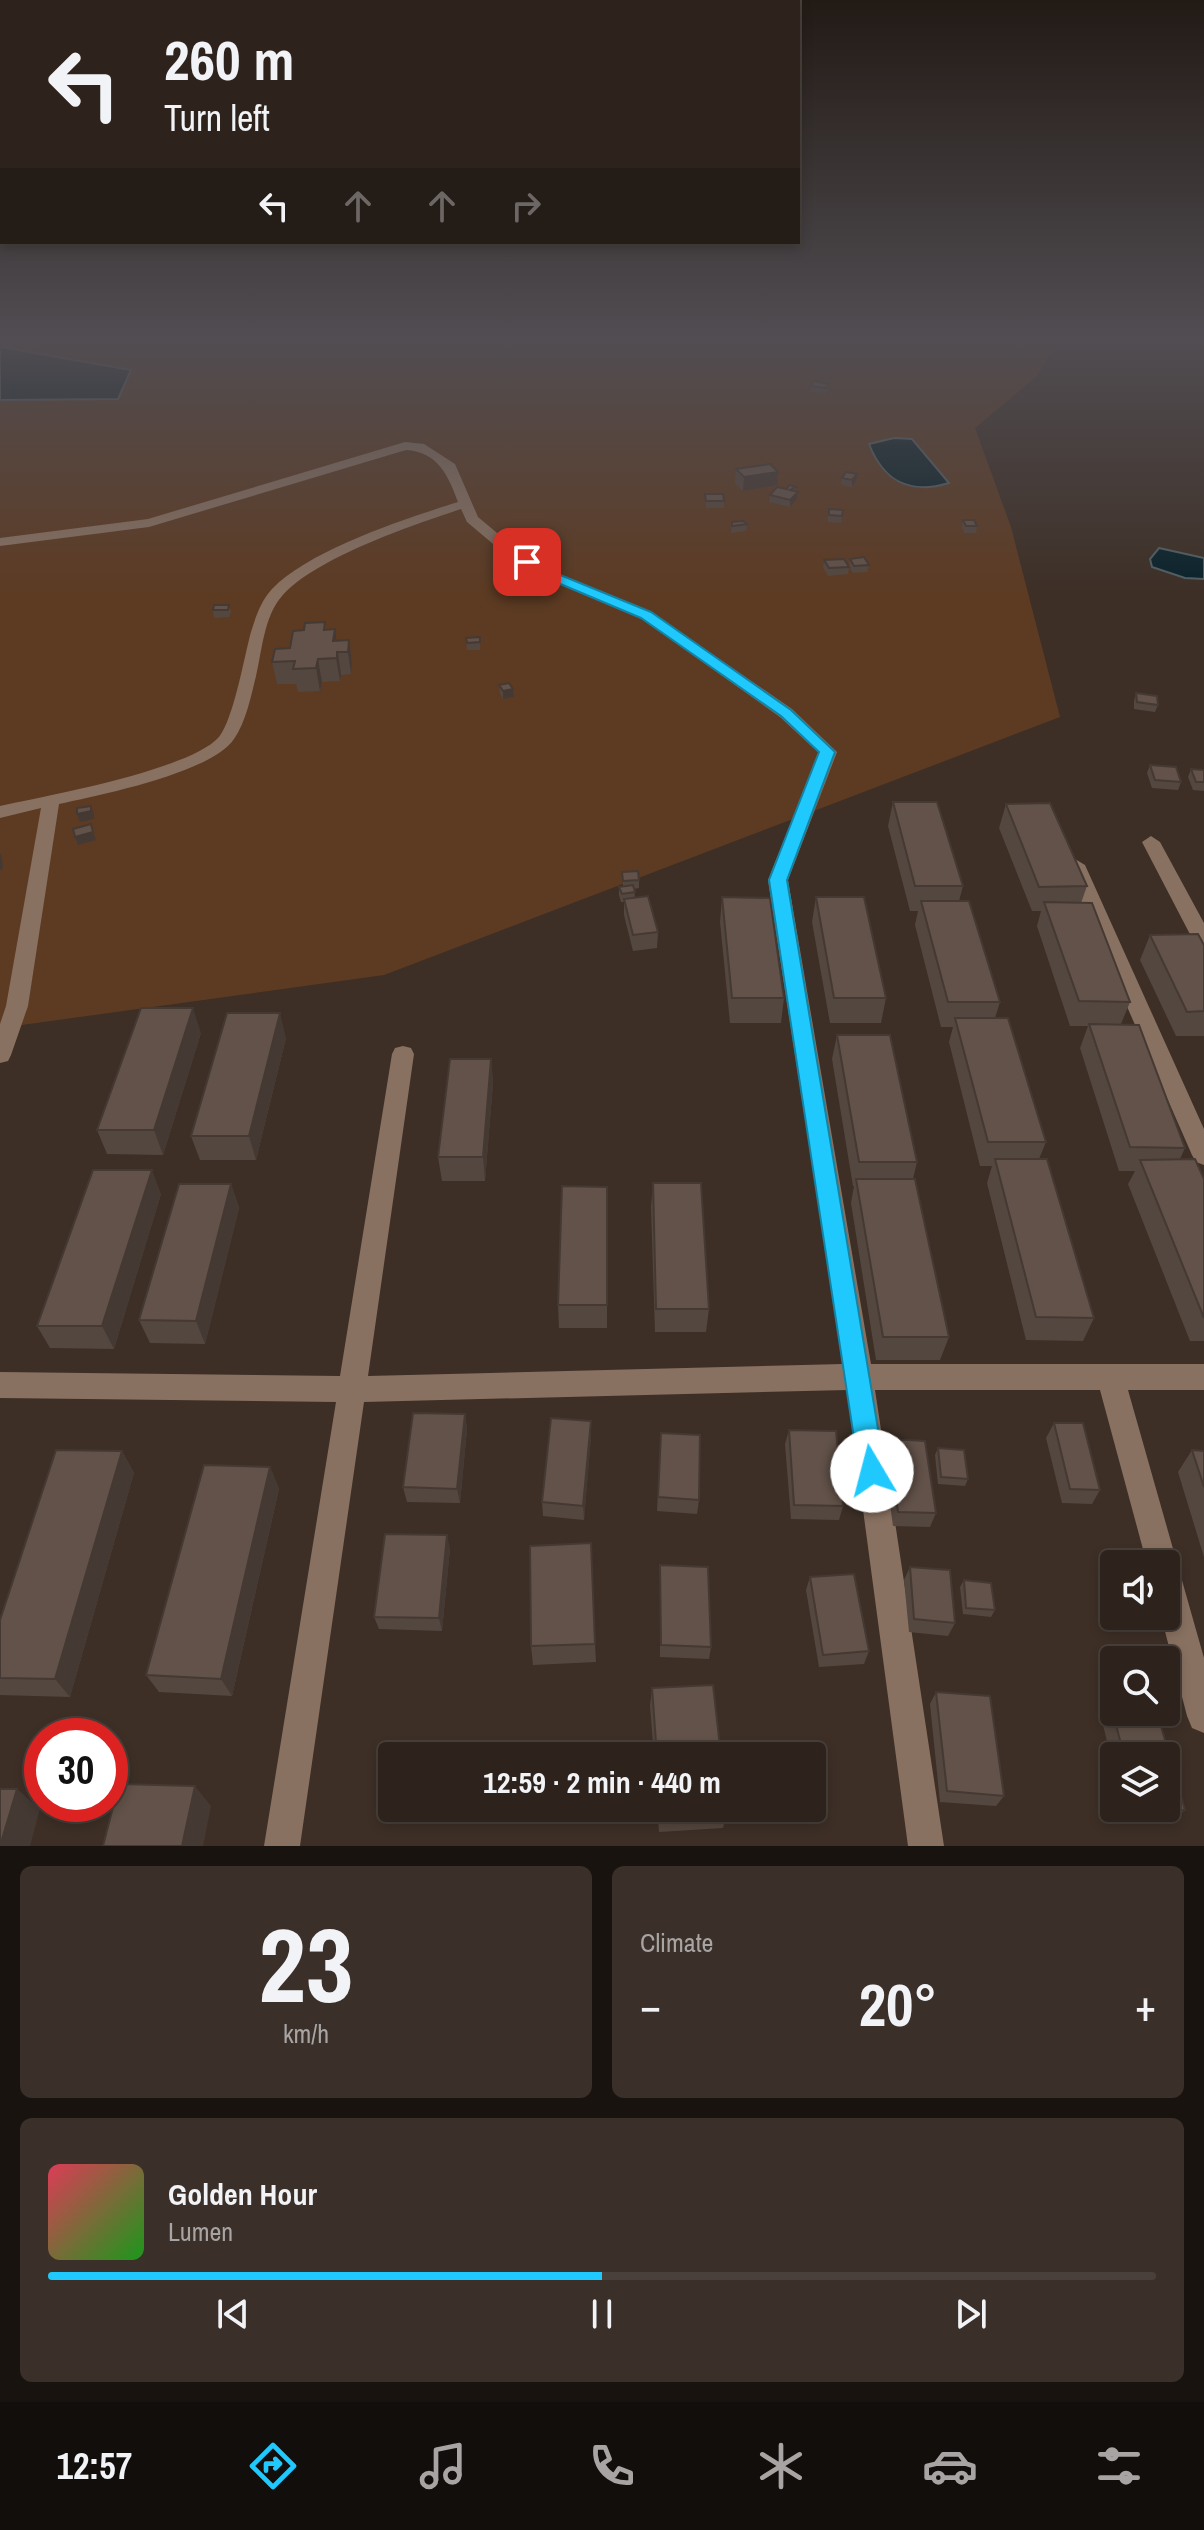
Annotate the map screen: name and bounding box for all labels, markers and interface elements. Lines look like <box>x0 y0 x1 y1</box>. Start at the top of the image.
text: 260 m <box>164 22 294 97</box>
icon: left <box>32 32 136 136</box>
text: Turn left <box>164 94 270 142</box>
icon: left <box>252 184 296 228</box>
icon: ahead <box>336 184 380 228</box>
icon: ahead <box>420 184 464 228</box>
icon: right <box>504 184 548 228</box>
pin <box>493 528 561 596</box>
icon: arrive <box>505 540 549 584</box>
position arrow <box>830 1429 914 1513</box>
map controls <box>1100 1550 1180 1822</box>
button: sound <box>1100 1550 1180 1630</box>
button: search <box>1100 1646 1180 1726</box>
speed limit sign: 30 <box>24 1718 128 1822</box>
button: layers <box>1100 1742 1180 1822</box>
text: 12:59 · 2 min · 440 m <box>483 1762 721 1802</box>
text: 23 <box>259 1894 353 2034</box>
text: Climate <box>640 1925 713 1960</box>
text: 20° <box>859 1964 937 2045</box>
text: − <box>640 1975 661 2035</box>
text: + <box>1135 1975 1156 2035</box>
text: km/h <box>283 2016 329 2051</box>
text: Golden Hour <box>168 2174 317 2214</box>
text: Lumen <box>168 2214 233 2249</box>
icon: previous <box>211 2292 255 2336</box>
icon: pause <box>580 2292 624 2336</box>
icon: next <box>949 2292 993 2336</box>
icon: directions <box>245 2438 301 2494</box>
icon: music <box>415 2438 471 2494</box>
icon: phone <box>584 2438 640 2494</box>
icon: climate <box>753 2438 809 2494</box>
icon: car <box>922 2438 978 2494</box>
icon: filters <box>1091 2438 1147 2494</box>
text: 12:57 <box>57 2442 132 2490</box>

